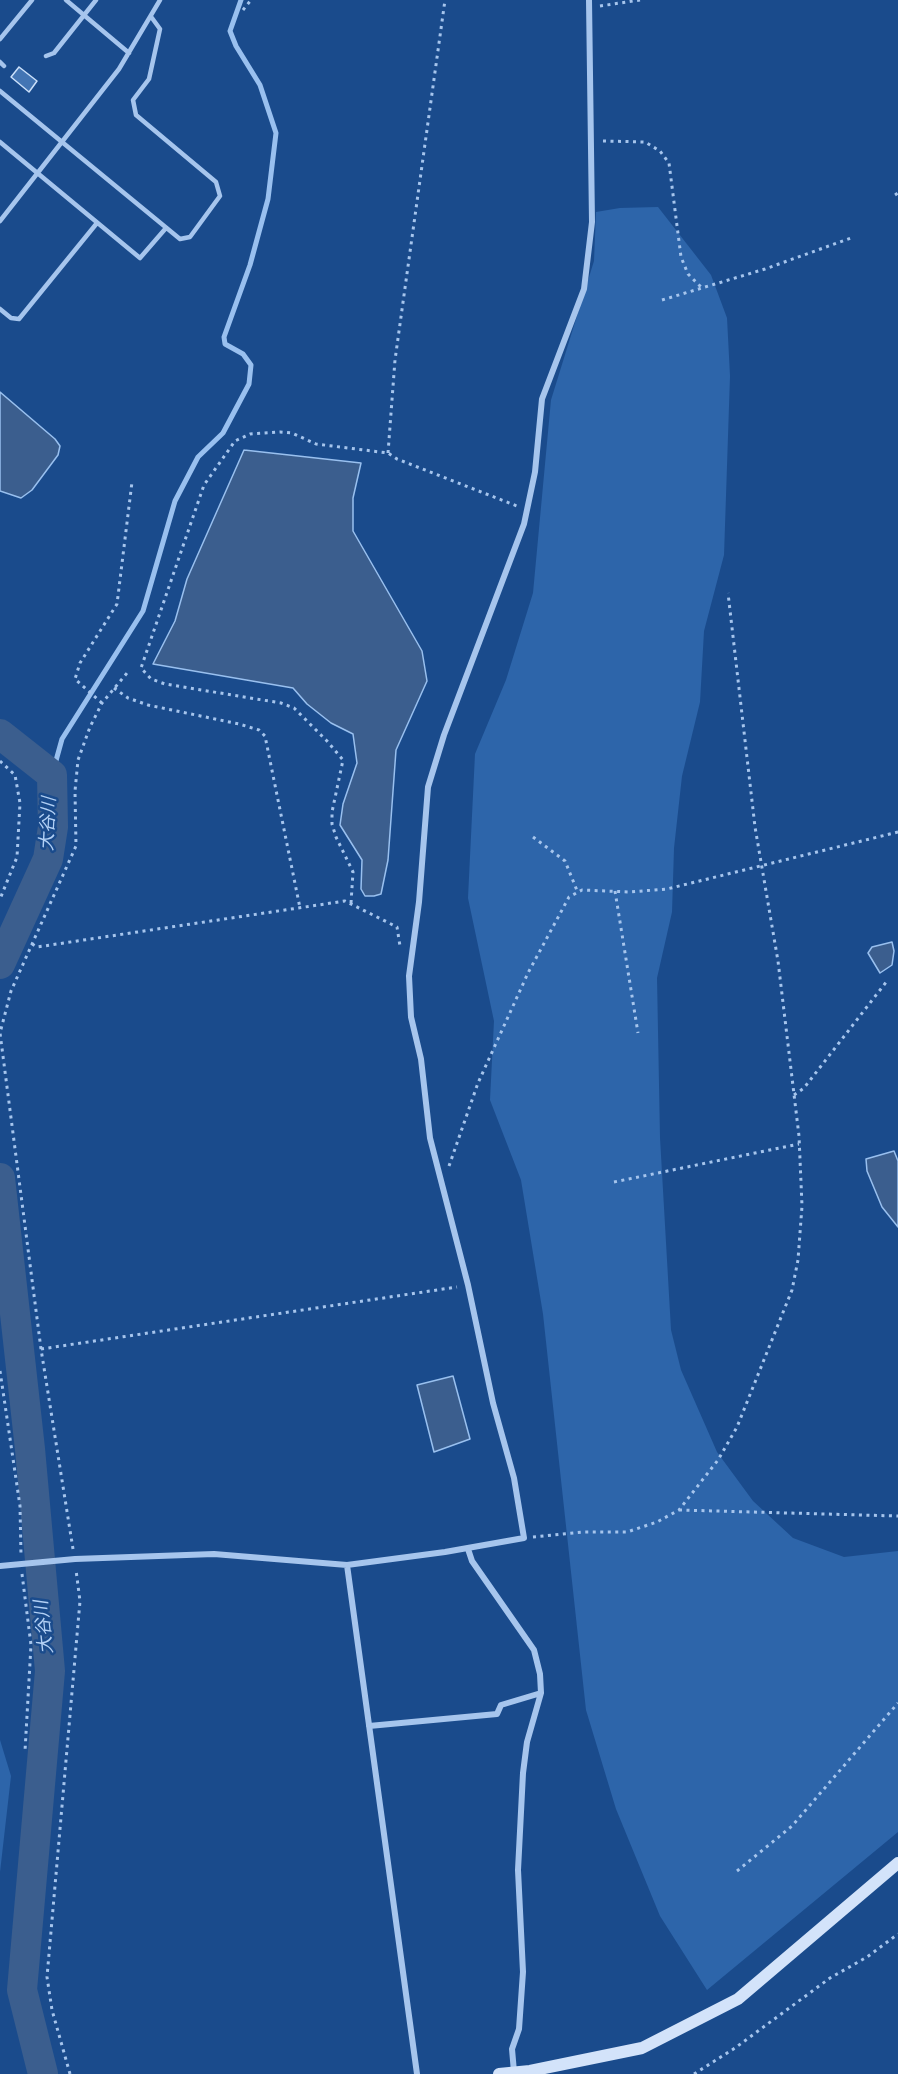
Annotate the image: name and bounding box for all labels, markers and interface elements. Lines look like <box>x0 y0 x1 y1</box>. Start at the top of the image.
water label: 大谷川 <box>38 796 62 852</box>
water label: 大谷川 <box>32 1599 60 1655</box>

